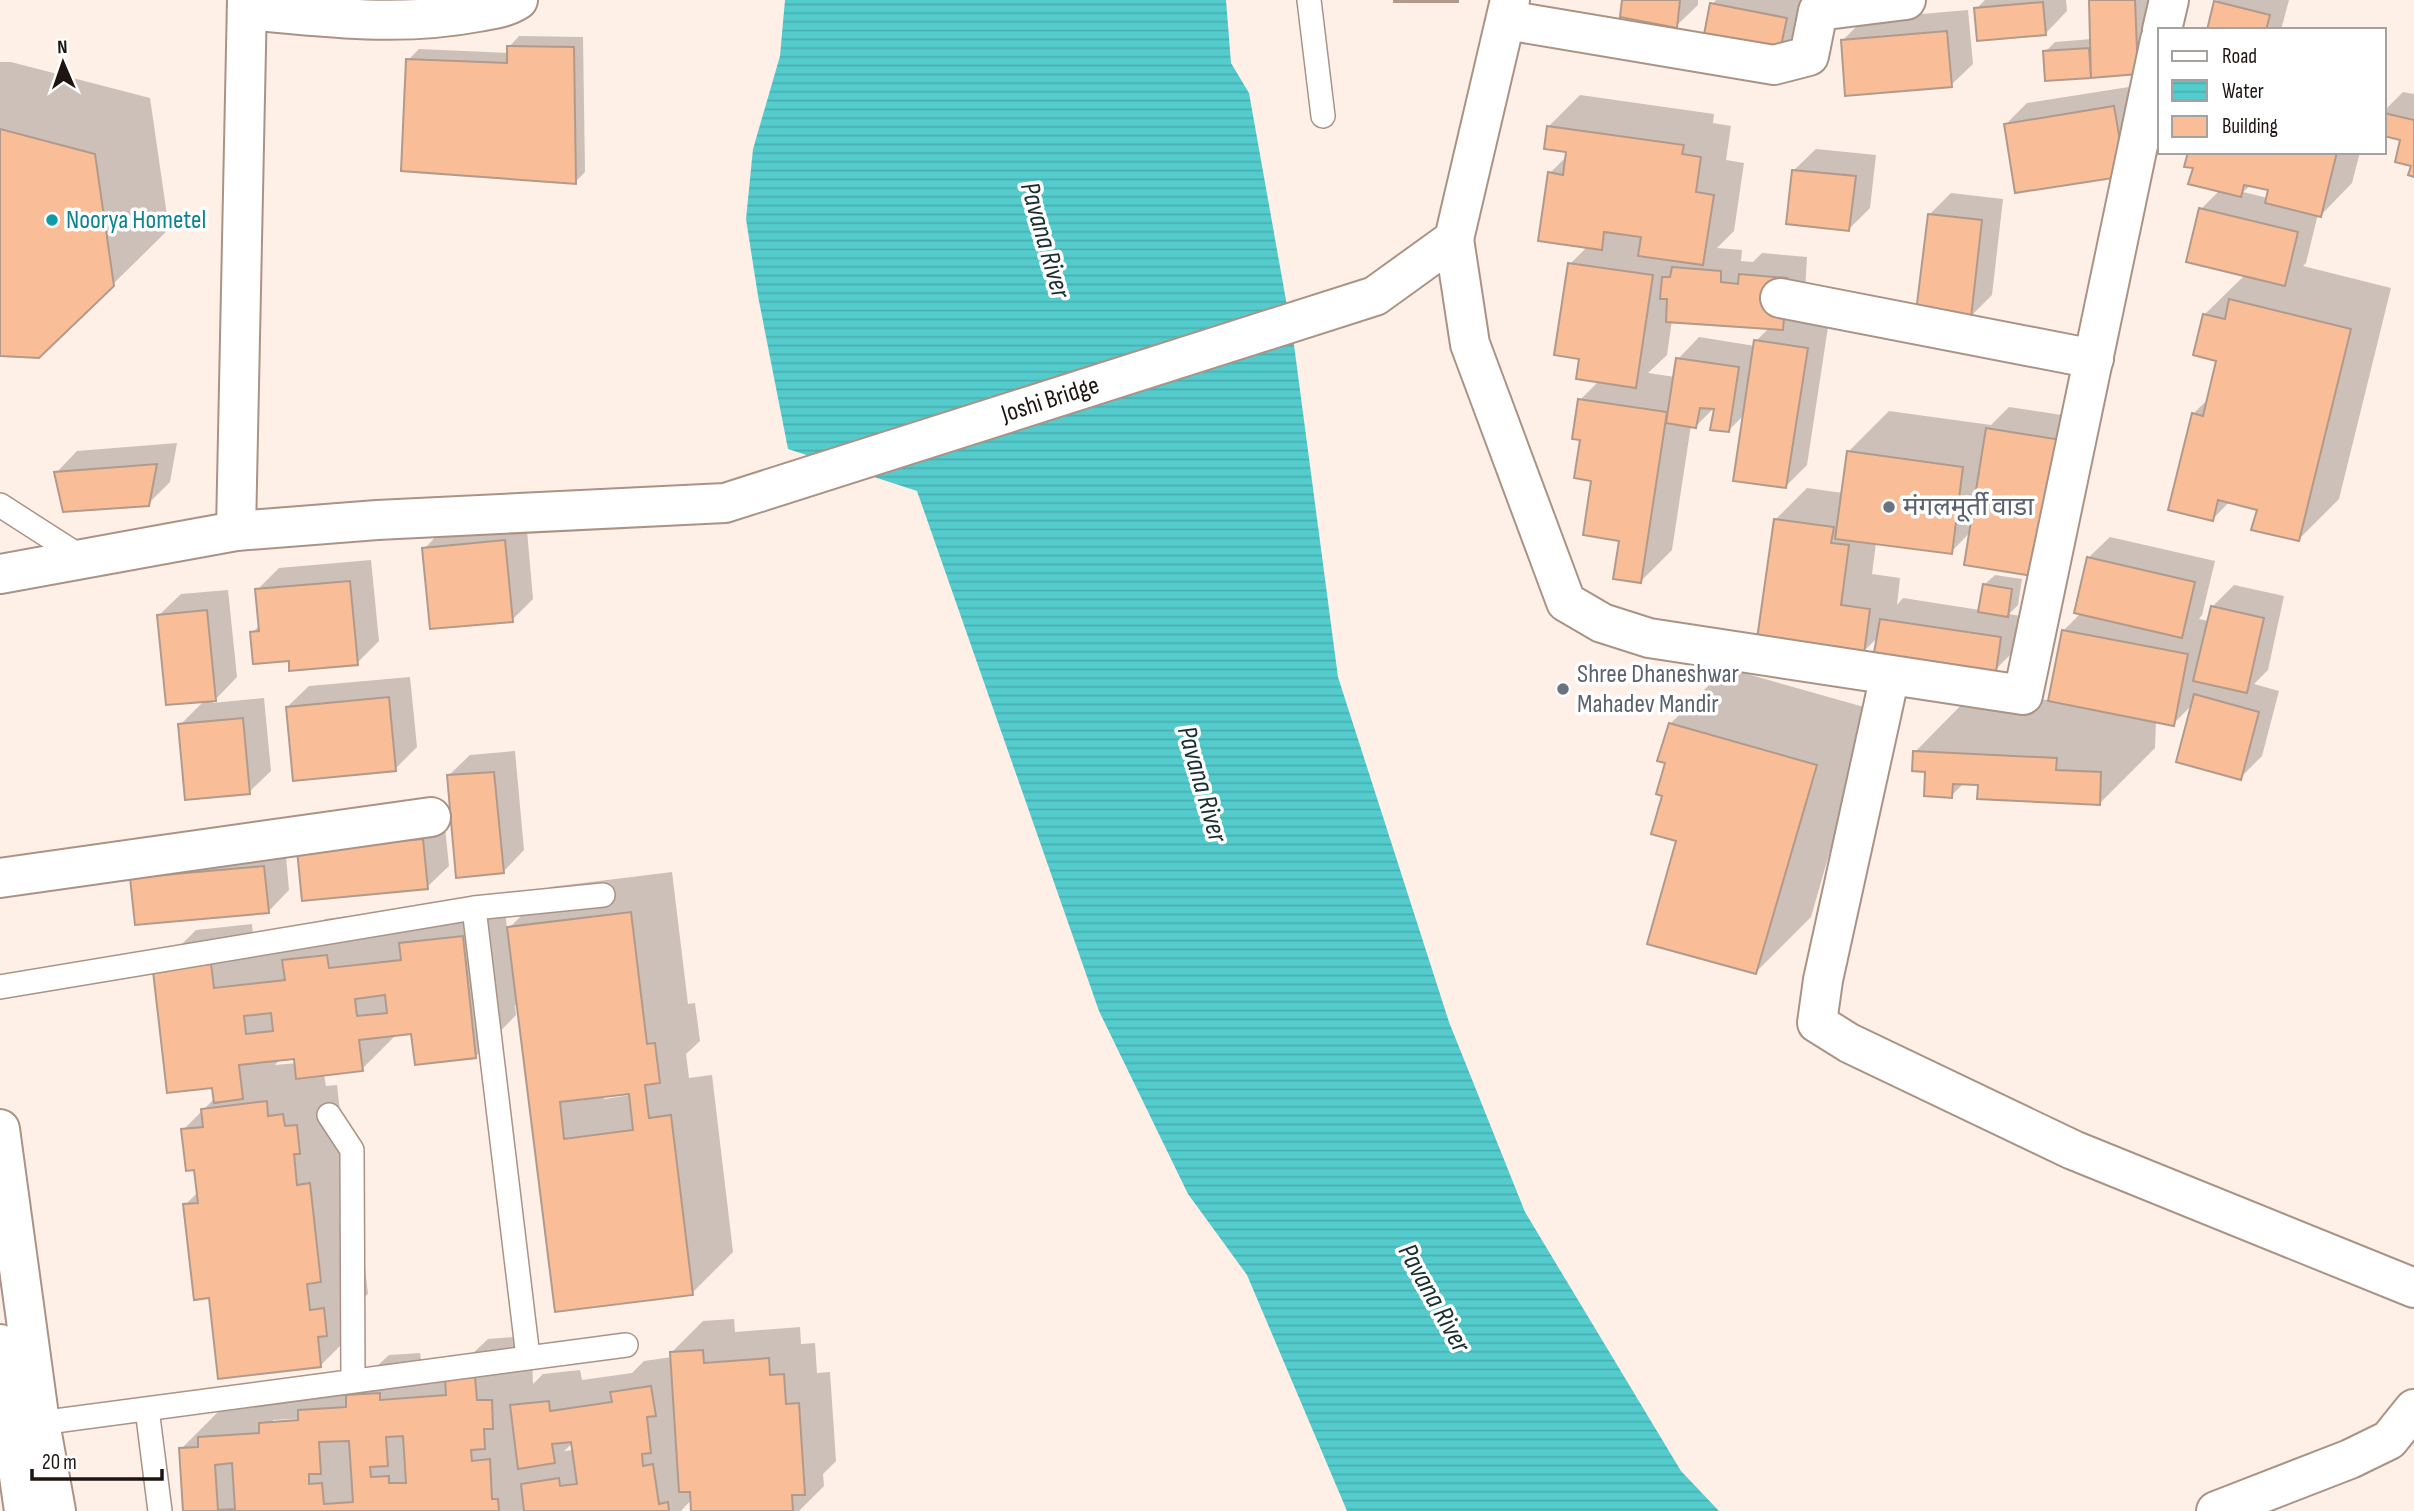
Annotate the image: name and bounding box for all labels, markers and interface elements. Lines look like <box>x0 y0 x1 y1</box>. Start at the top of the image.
north arrow <box>28 28 98 98</box>
legend <box>2158 28 2386 154</box>
text: N <box>57 36 68 59</box>
text: Road <box>2222 44 2257 69</box>
text: Water <box>2222 79 2264 104</box>
text: Building <box>2222 114 2278 139</box>
water label: Pavana River <box>1013 178 1078 303</box>
place label: Noorya Hometel <box>66 205 206 236</box>
marker: Noorya Hometel <box>44 212 60 228</box>
street label: Joshi Bridge <box>996 369 1103 430</box>
place label: मंगलमूर्ती वाडा <box>1903 491 2035 523</box>
marker: मंगलमूर्ती वाडा <box>1881 499 1897 515</box>
place label: Shree Dhaneshwar Mahadev Mandir <box>1577 659 1740 720</box>
marker: Shree Dhaneshwar Mahadev Mandir <box>1555 681 1571 697</box>
water label: Pavana River <box>1170 722 1235 847</box>
water label: Pavana River <box>1391 1238 1478 1359</box>
scale bar <box>32 1438 161 1482</box>
text: 20 m <box>42 1450 77 1475</box>

